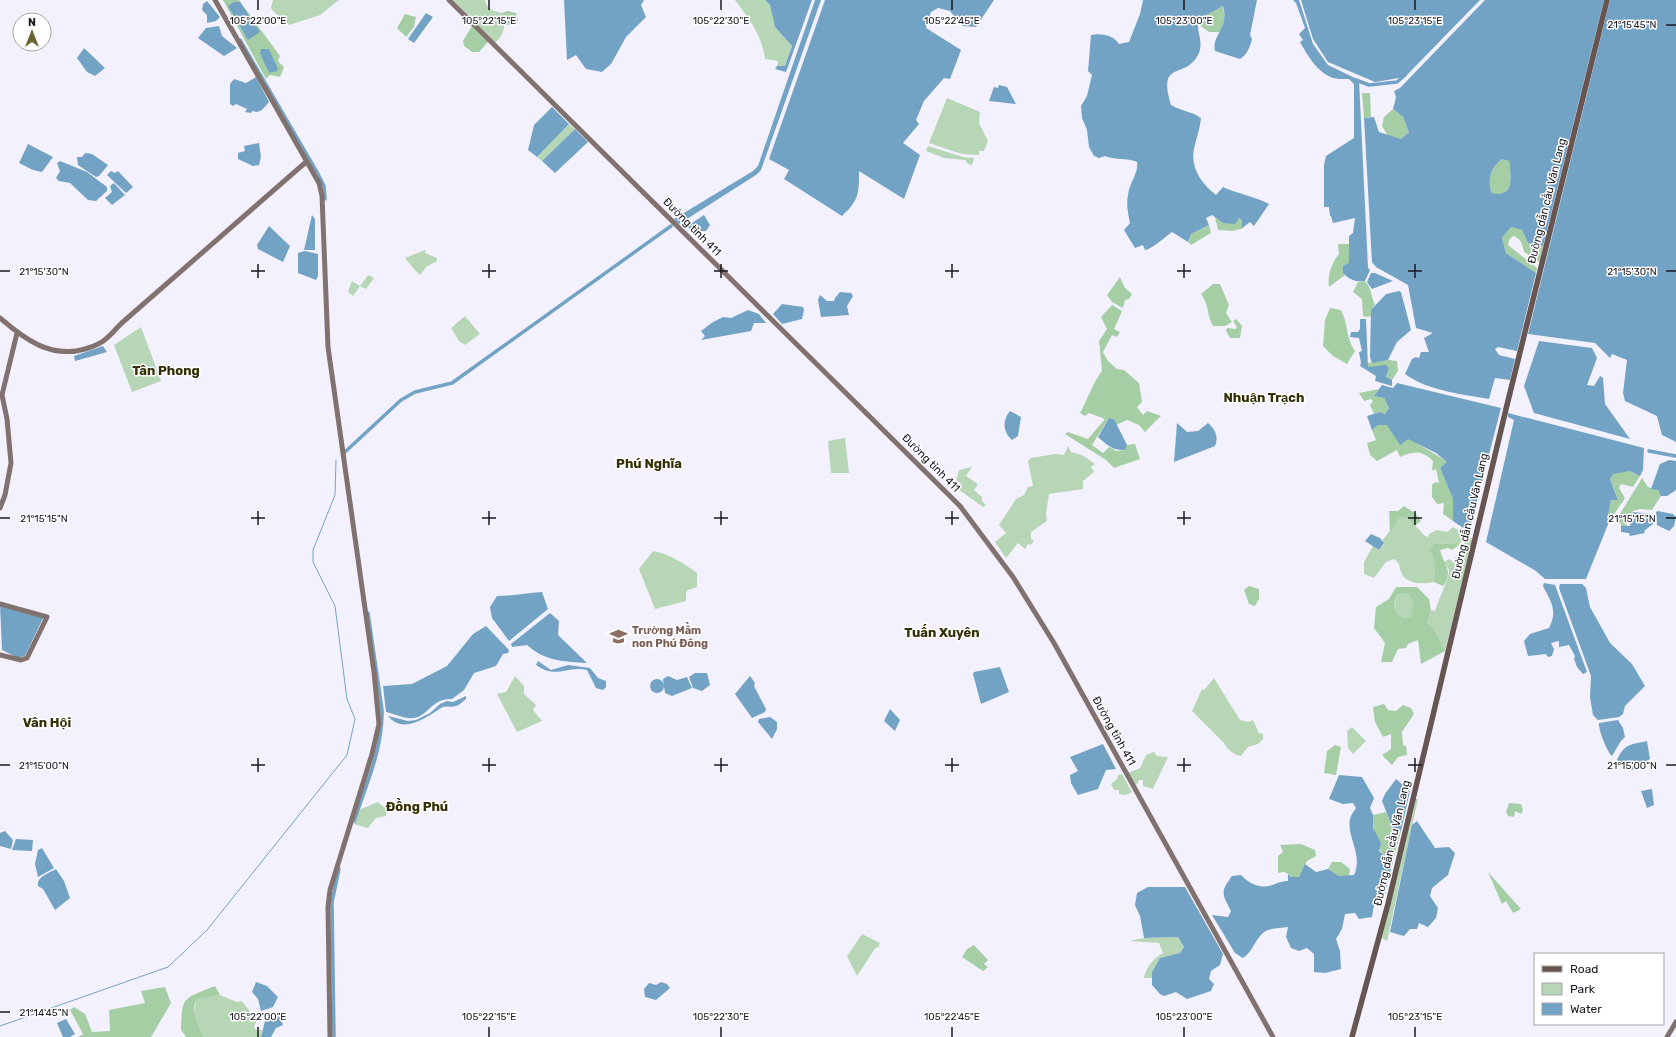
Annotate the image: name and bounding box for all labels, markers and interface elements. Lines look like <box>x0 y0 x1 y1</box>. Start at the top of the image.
north arrow <box>12 12 52 52</box>
text: 105°22'00"E <box>230 15 286 27</box>
text: 105°22'15"E <box>462 15 516 27</box>
text: 105°22'30"E <box>693 15 749 27</box>
text: 105°22'45"E <box>924 15 980 27</box>
text: 105°23'00"E <box>1155 15 1213 27</box>
text: 105°23'15"E <box>1388 15 1442 27</box>
text: N <box>28 16 36 29</box>
text: 21°15'45"N <box>1608 19 1656 31</box>
street label: Đường dẫn cầu Văn Lang <box>1524 137 1569 265</box>
street label: Đường tỉnh 411 <box>660 195 724 259</box>
text: 21°15'30"N <box>19 266 69 278</box>
text: 21°15'30"N <box>1607 266 1657 278</box>
district label: Tân Phong <box>132 363 200 378</box>
district label: Nhuận Trạch <box>1224 390 1304 405</box>
street label: Đường tỉnh 411 <box>899 431 963 495</box>
street label: Đường dẫn cầu Văn Lang <box>1448 451 1491 580</box>
district label: Phú Nghĩa <box>616 456 682 471</box>
text: 21°15'15"N <box>20 513 68 525</box>
text: 21°15'15"N <box>1608 513 1656 525</box>
place label: Trường Mầm non Phú Đông <box>632 622 708 650</box>
district label: Tuấn Xuyên <box>904 624 980 640</box>
school or university icon: Trường Mầm non Phú Đông <box>609 626 629 646</box>
street label: Đường tỉnh 411 <box>1090 694 1138 768</box>
district label: Vân Hội <box>23 715 71 730</box>
text: 21°15'00"N <box>19 760 69 772</box>
text: 21°15'00"N <box>1607 760 1657 772</box>
street label: Đường dẫn cầu Văn Lang <box>1370 778 1413 907</box>
district label: Đồng Phú <box>386 798 448 814</box>
legend <box>1534 953 1664 1025</box>
text: Road <box>1570 962 1598 976</box>
text: Park <box>1570 982 1596 996</box>
text: Water <box>1570 1002 1602 1016</box>
text: 21°14'45"N <box>20 1007 68 1019</box>
text: 105°22'00"E <box>230 1011 286 1023</box>
text: 105°22'15"E <box>462 1011 516 1023</box>
text: 105°22'30"E <box>693 1011 749 1023</box>
text: 105°22'45"E <box>924 1011 980 1023</box>
text: 105°23'00"E <box>1155 1011 1213 1023</box>
text: 105°23'15"E <box>1388 1011 1442 1023</box>

